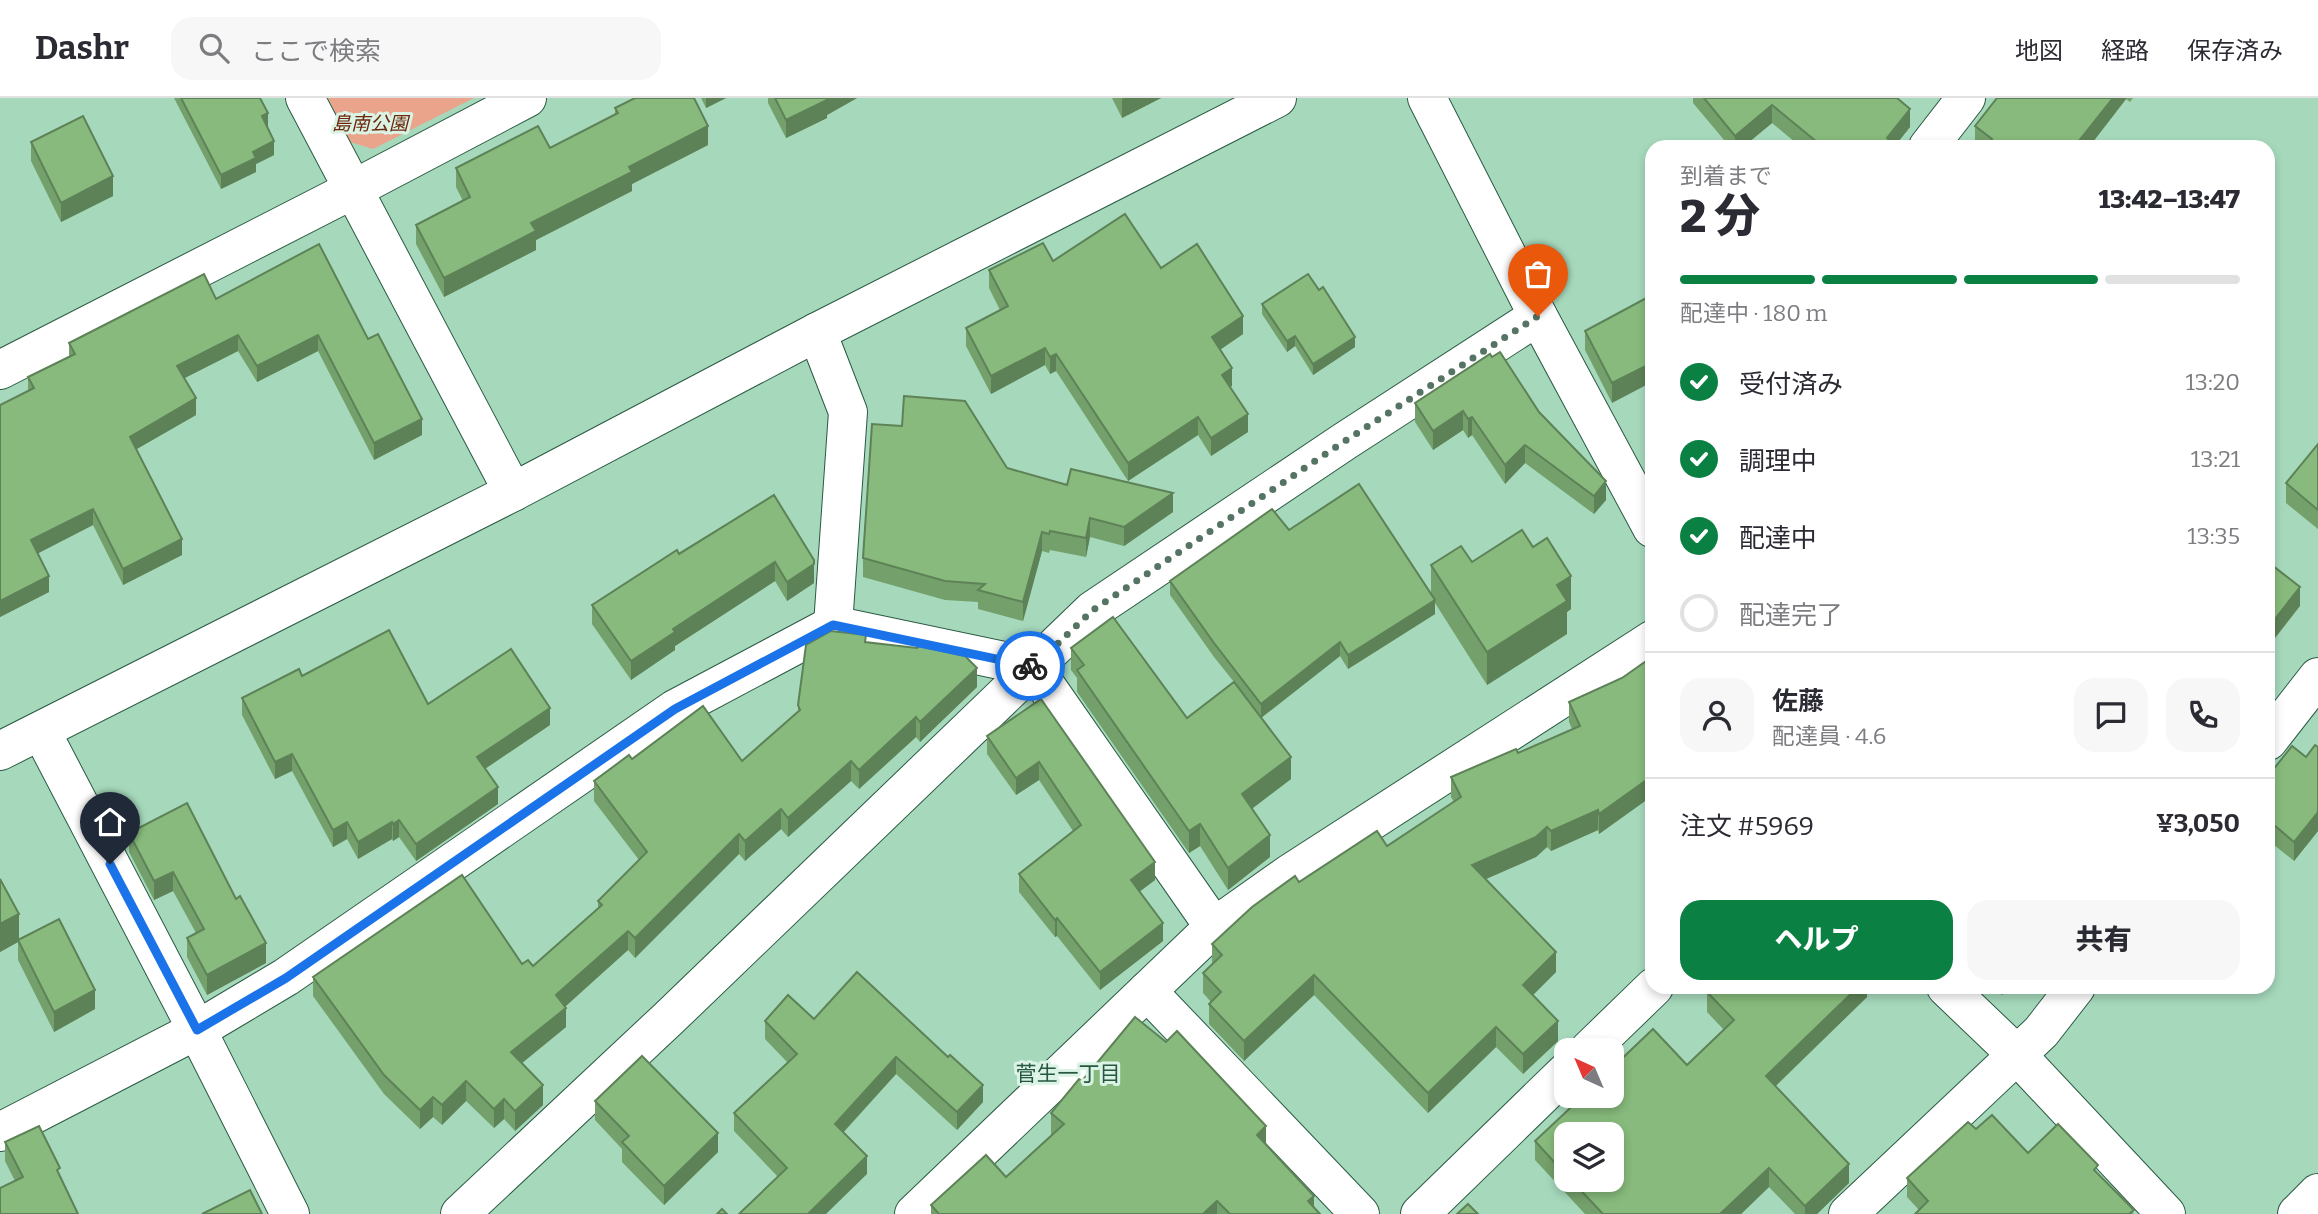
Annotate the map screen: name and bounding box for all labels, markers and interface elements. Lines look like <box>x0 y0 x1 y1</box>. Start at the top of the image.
search box <box>171 17 661 80</box>
text: Dashr <box>35 28 129 68</box>
icon: search <box>195 29 233 67</box>
text: ここで検索 <box>251 36 381 67</box>
text: 地図 <box>2015 37 2063 65</box>
text: 経路 <box>2101 37 2149 65</box>
text: 保存済み <box>2187 37 2283 65</box>
park label: 島南公園 <box>332 112 411 135</box>
text: 到着まで <box>1680 162 1772 190</box>
text: 13:42–13:47 <box>2099 184 2240 215</box>
text: 2 分 <box>1680 189 1760 244</box>
pin <box>1508 244 1568 316</box>
icon: bag <box>1519 255 1557 293</box>
text: 配達中 · 180 m <box>1680 299 1828 327</box>
icon: check <box>1680 363 1718 401</box>
text: 13:20 <box>2185 368 2240 396</box>
text: 受付済み <box>1739 369 1843 400</box>
icon: check <box>1680 440 1718 478</box>
text: 13:21 <box>2191 445 2240 473</box>
text: 調理中 <box>1739 446 1817 477</box>
icon: check <box>1680 517 1718 555</box>
text: 13:35 <box>2187 522 2240 550</box>
text: 配達中 <box>1739 523 1817 554</box>
text: 配達完了 <box>1739 600 1843 631</box>
courier <box>995 631 1065 701</box>
icon: bike <box>1011 647 1049 685</box>
button: person <box>1680 678 1754 752</box>
button: chat <box>2074 678 2148 752</box>
button: phone <box>2166 678 2240 752</box>
text: 佐藤 <box>1772 686 1824 717</box>
text: 配達員 · 4.6 <box>1772 722 1886 750</box>
pin <box>80 792 140 864</box>
icon: home <box>91 803 129 841</box>
text: ¥3,050 <box>2156 808 2240 839</box>
text: 注文 #5969 <box>1680 811 1814 842</box>
button: ヘルプ <box>1680 900 1953 980</box>
button: 共有 <box>1967 900 2240 980</box>
north arrow <box>1554 1038 1624 1108</box>
map controls <box>1554 1038 1624 1192</box>
district label: 菅生一丁目 <box>1016 1061 1121 1087</box>
button: layers <box>1554 1122 1624 1192</box>

